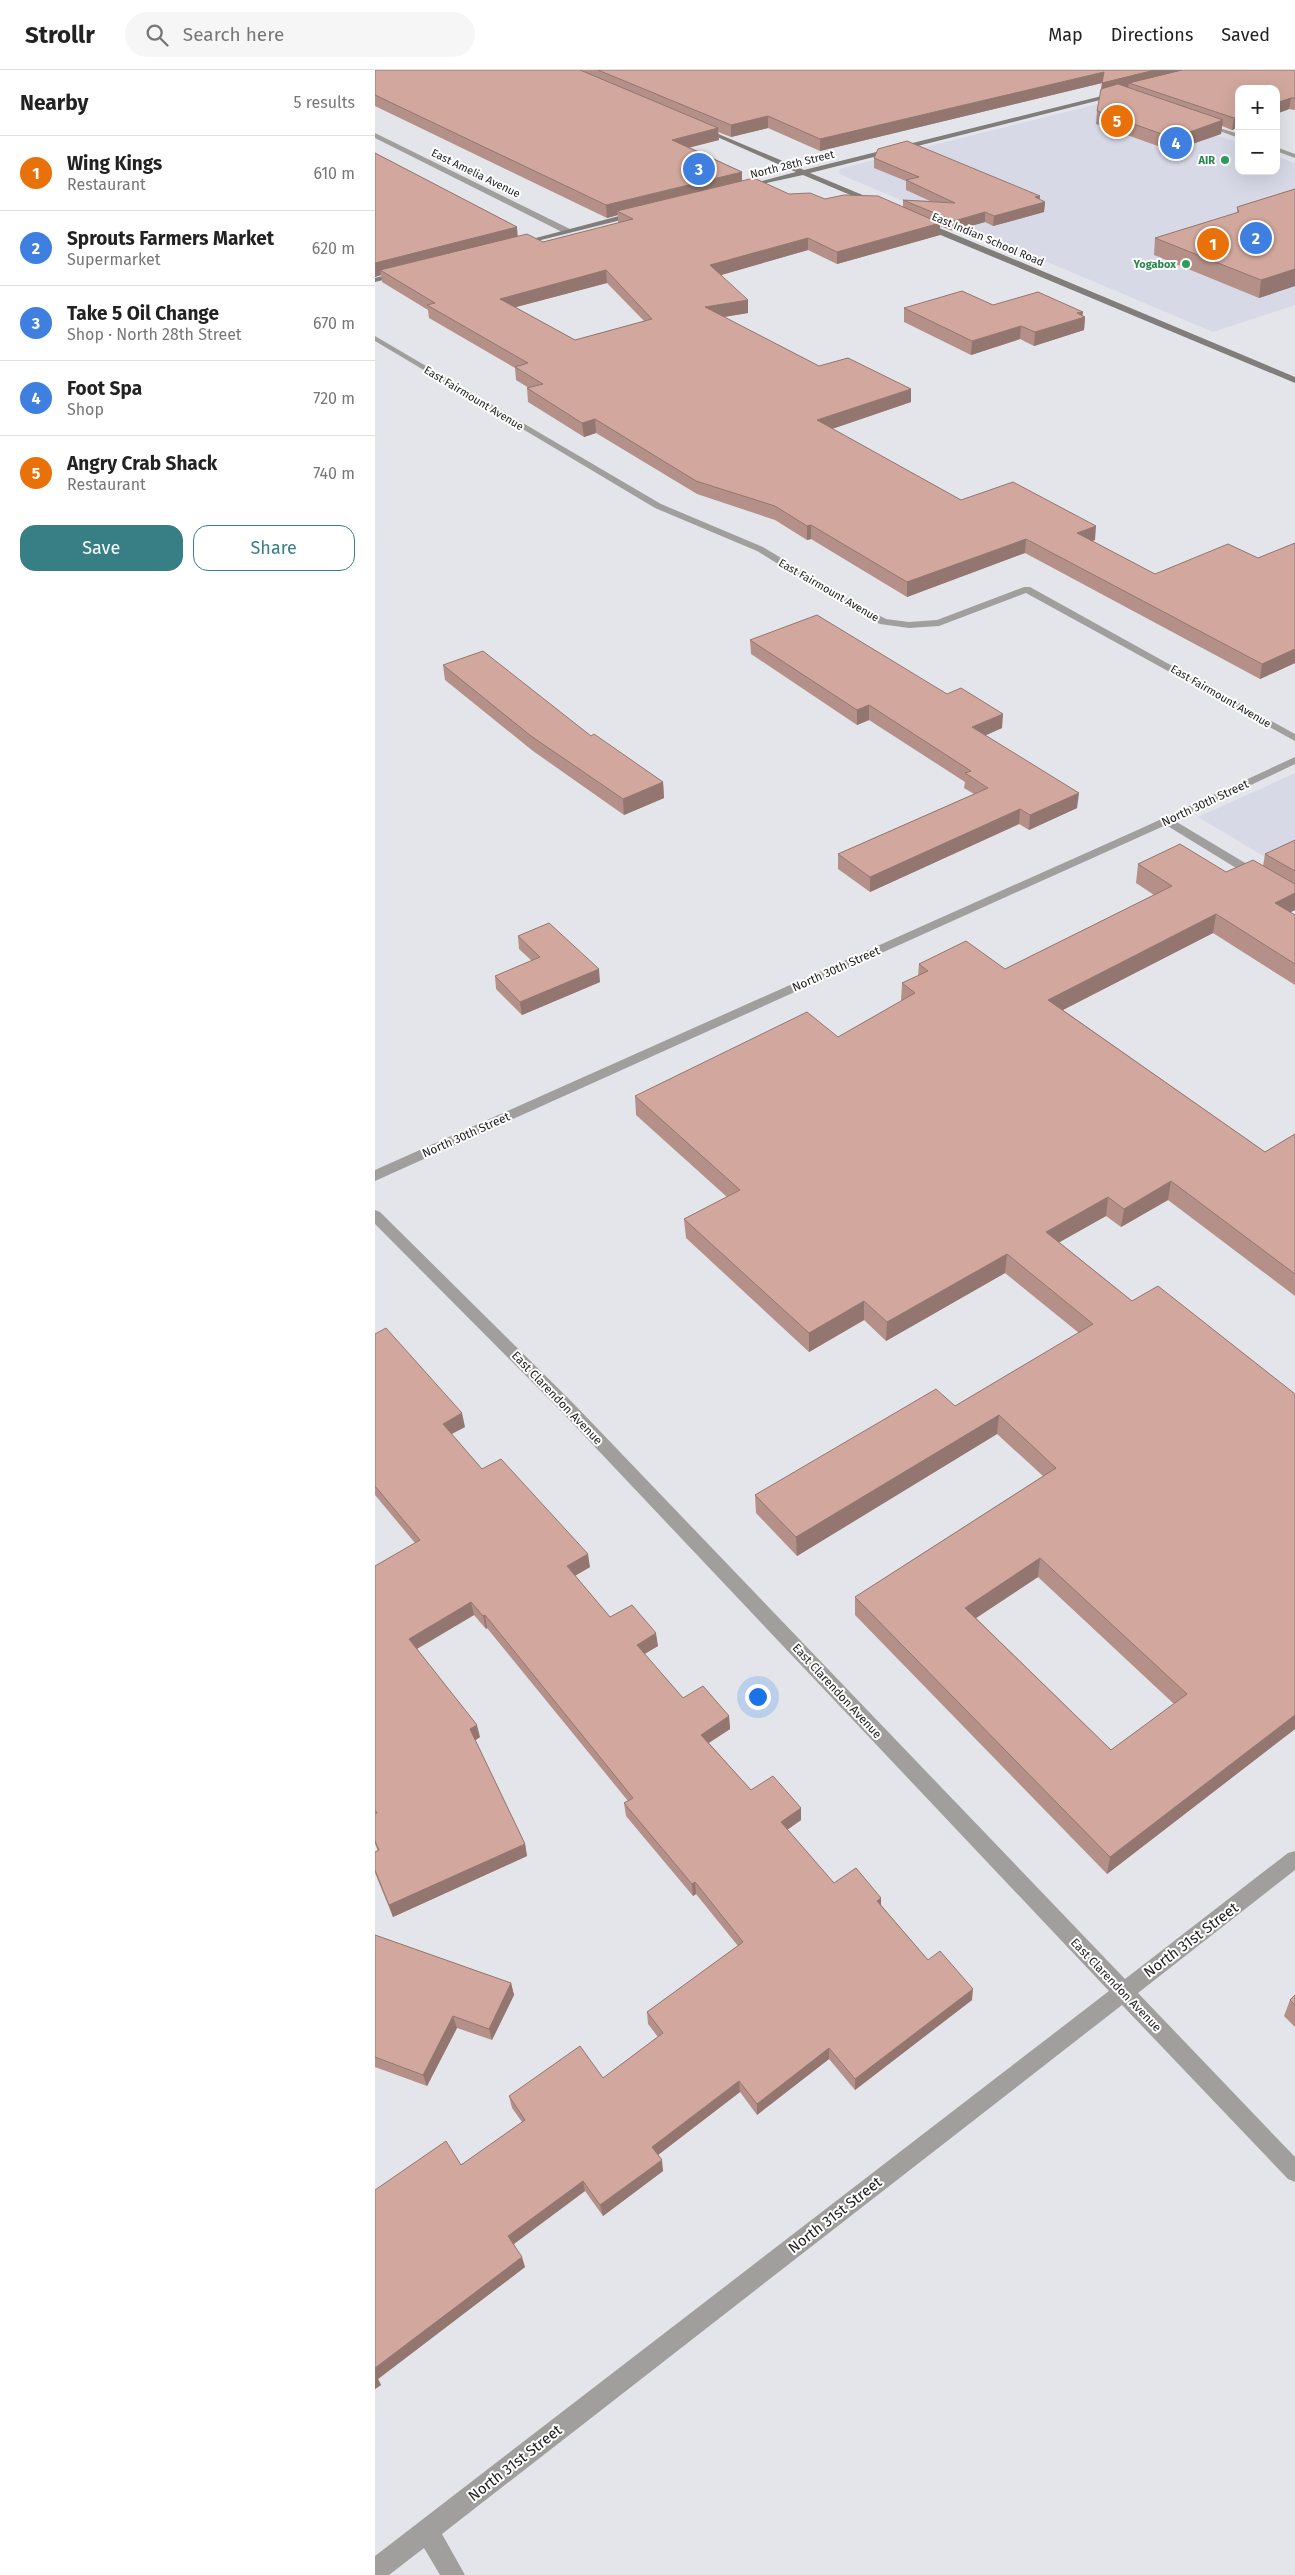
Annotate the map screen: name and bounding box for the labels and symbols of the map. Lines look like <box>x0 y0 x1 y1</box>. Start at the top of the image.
pin: 5 <box>1101 102 1133 140</box>
pin: 4 <box>1160 124 1192 162</box>
street label: East Amelia Avenue <box>429 146 522 201</box>
street label: North 28th Street <box>749 148 836 181</box>
pin: 3 <box>683 150 715 188</box>
place label: AIR <box>1198 154 1215 167</box>
marker: AIR <box>1219 154 1231 166</box>
street label: East Indian School Road <box>930 210 1046 269</box>
pin: 2 <box>1240 219 1272 257</box>
pin: 1 <box>1197 225 1229 263</box>
place label: Yogabox <box>1132 258 1176 271</box>
marker: Yogabox <box>1180 258 1192 270</box>
street label: East Fairmount Avenue <box>422 364 526 433</box>
street label: East Fairmount Avenue <box>776 556 881 625</box>
street label: East Fairmount Avenue <box>1168 662 1273 731</box>
street label: North 30th Street <box>1159 776 1251 829</box>
street label: North 30th Street <box>790 943 882 995</box>
street label: North 30th Street <box>420 1109 512 1161</box>
street label: East Clarendon Avenue <box>509 1348 605 1448</box>
street label: East Clarendon Avenue <box>789 1641 885 1741</box>
your location <box>745 1684 771 1710</box>
street label: North 31st Street <box>1140 1898 1242 1981</box>
street label: East Clarendon Avenue <box>1068 1935 1164 2035</box>
street label: North 31st Street <box>785 2173 886 2257</box>
street label: North 31st Street <box>465 2421 566 2505</box>

